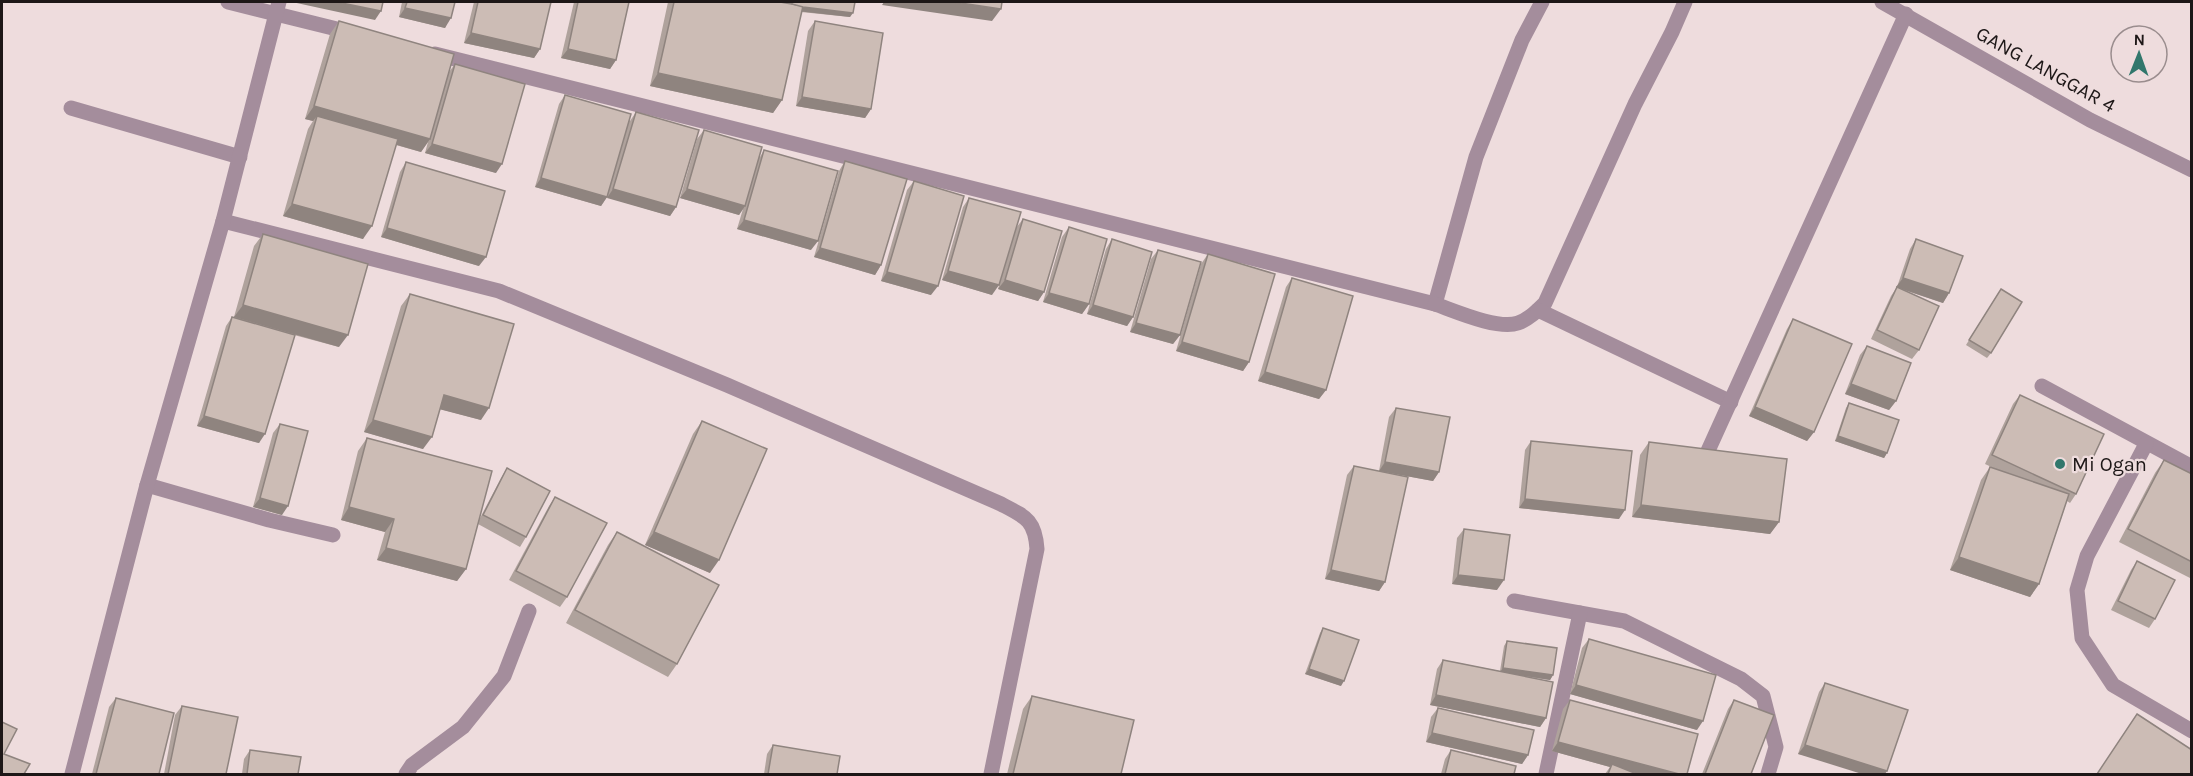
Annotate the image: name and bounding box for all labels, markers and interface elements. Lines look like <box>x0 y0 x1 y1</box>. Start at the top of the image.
street label: GANG LANGGAR 4 <box>1972 22 2119 117</box>
north arrow <box>2109 24 2169 84</box>
text: N <box>2133 30 2145 49</box>
place label: Mi Ogan <box>2072 453 2147 476</box>
marker: Mi Ogan <box>2053 457 2067 471</box>

